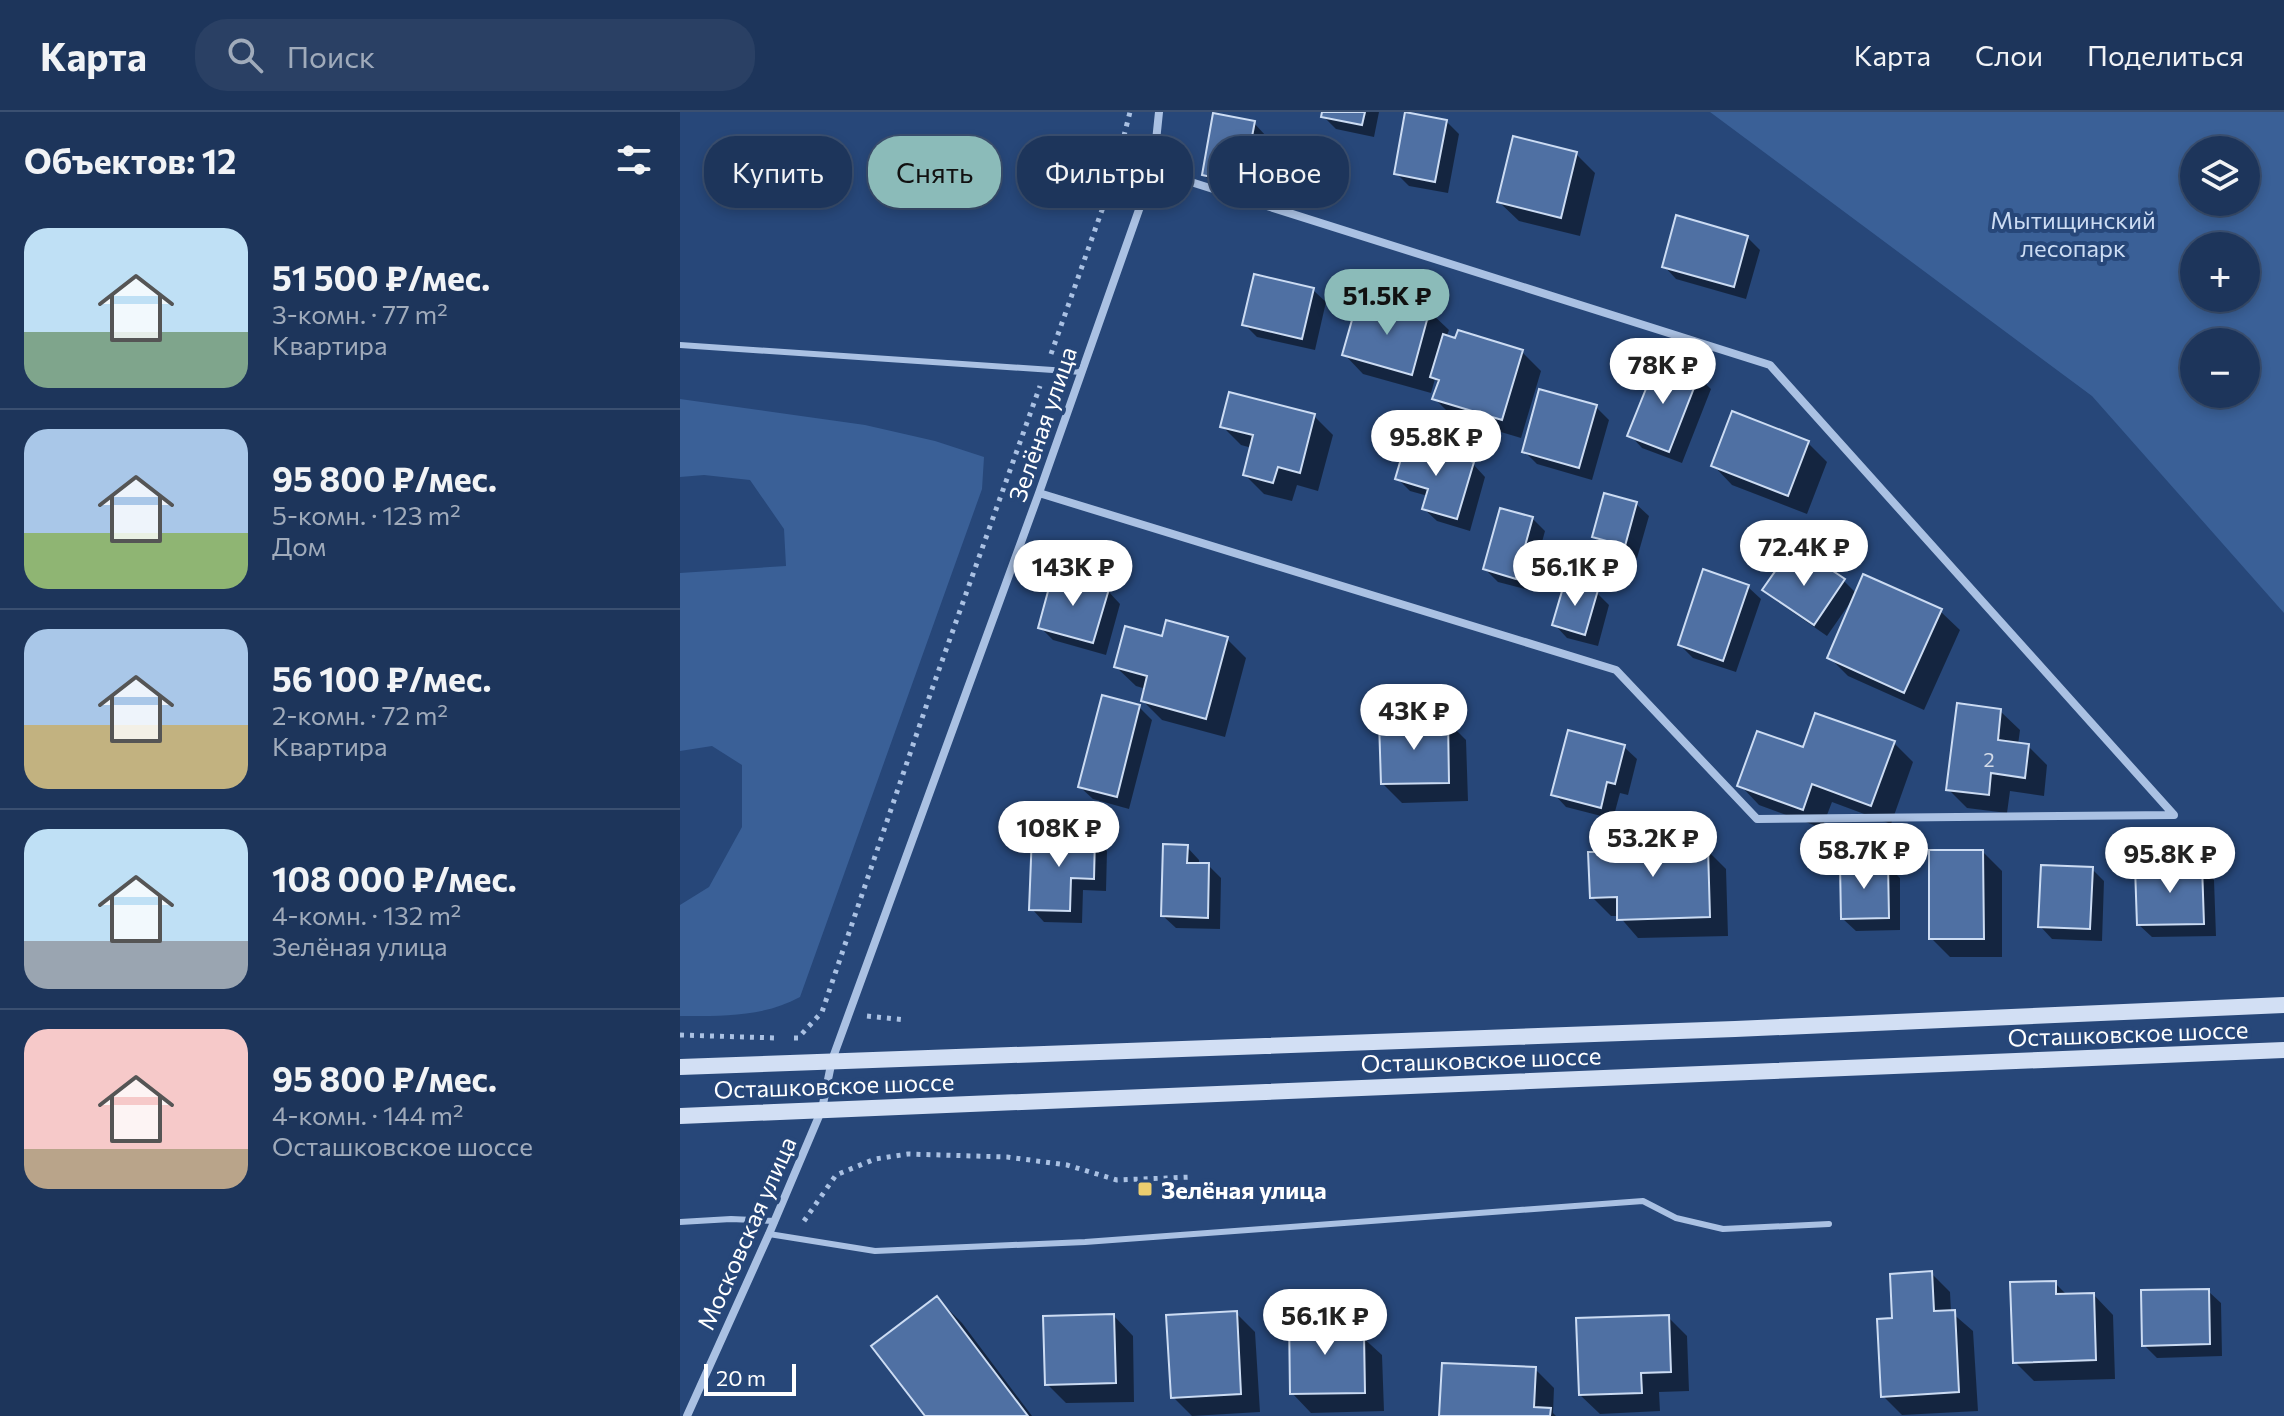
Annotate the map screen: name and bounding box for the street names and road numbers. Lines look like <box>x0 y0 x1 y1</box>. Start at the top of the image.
street label: Зелёная улица <box>1002 343 1082 505</box>
street label: Осташковское шоссе <box>2007 1014 2249 1052</box>
street label: Осташковское шоссе <box>1360 1040 1602 1078</box>
street label: Осташковское шоссе <box>713 1066 955 1104</box>
street label: Московская улица <box>690 1132 802 1334</box>

